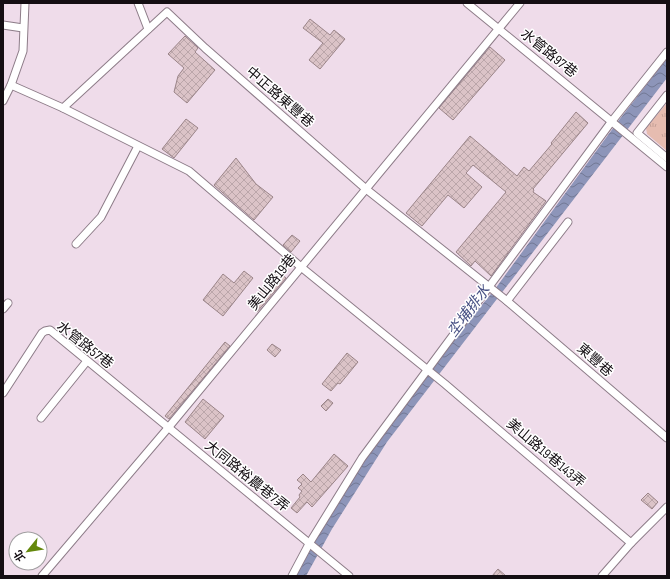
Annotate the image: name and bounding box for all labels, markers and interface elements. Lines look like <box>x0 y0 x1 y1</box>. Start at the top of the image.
street label: 水管路97巷 <box>517 25 581 81</box>
street label: 中正路東豐巷 <box>243 63 317 131</box>
street label: 美山路19巷 <box>244 251 300 313</box>
water label: 坔埔排水 <box>443 281 495 341</box>
street label: 水管路57巷 <box>53 318 117 372</box>
street label: 東豐巷 <box>574 340 616 380</box>
street label: 美山路19巷143弄 <box>503 415 589 491</box>
street label: 大同路裕農巷7弄 <box>201 437 293 515</box>
north arrow <box>8 531 48 571</box>
text: 北 <box>11 548 28 564</box>

